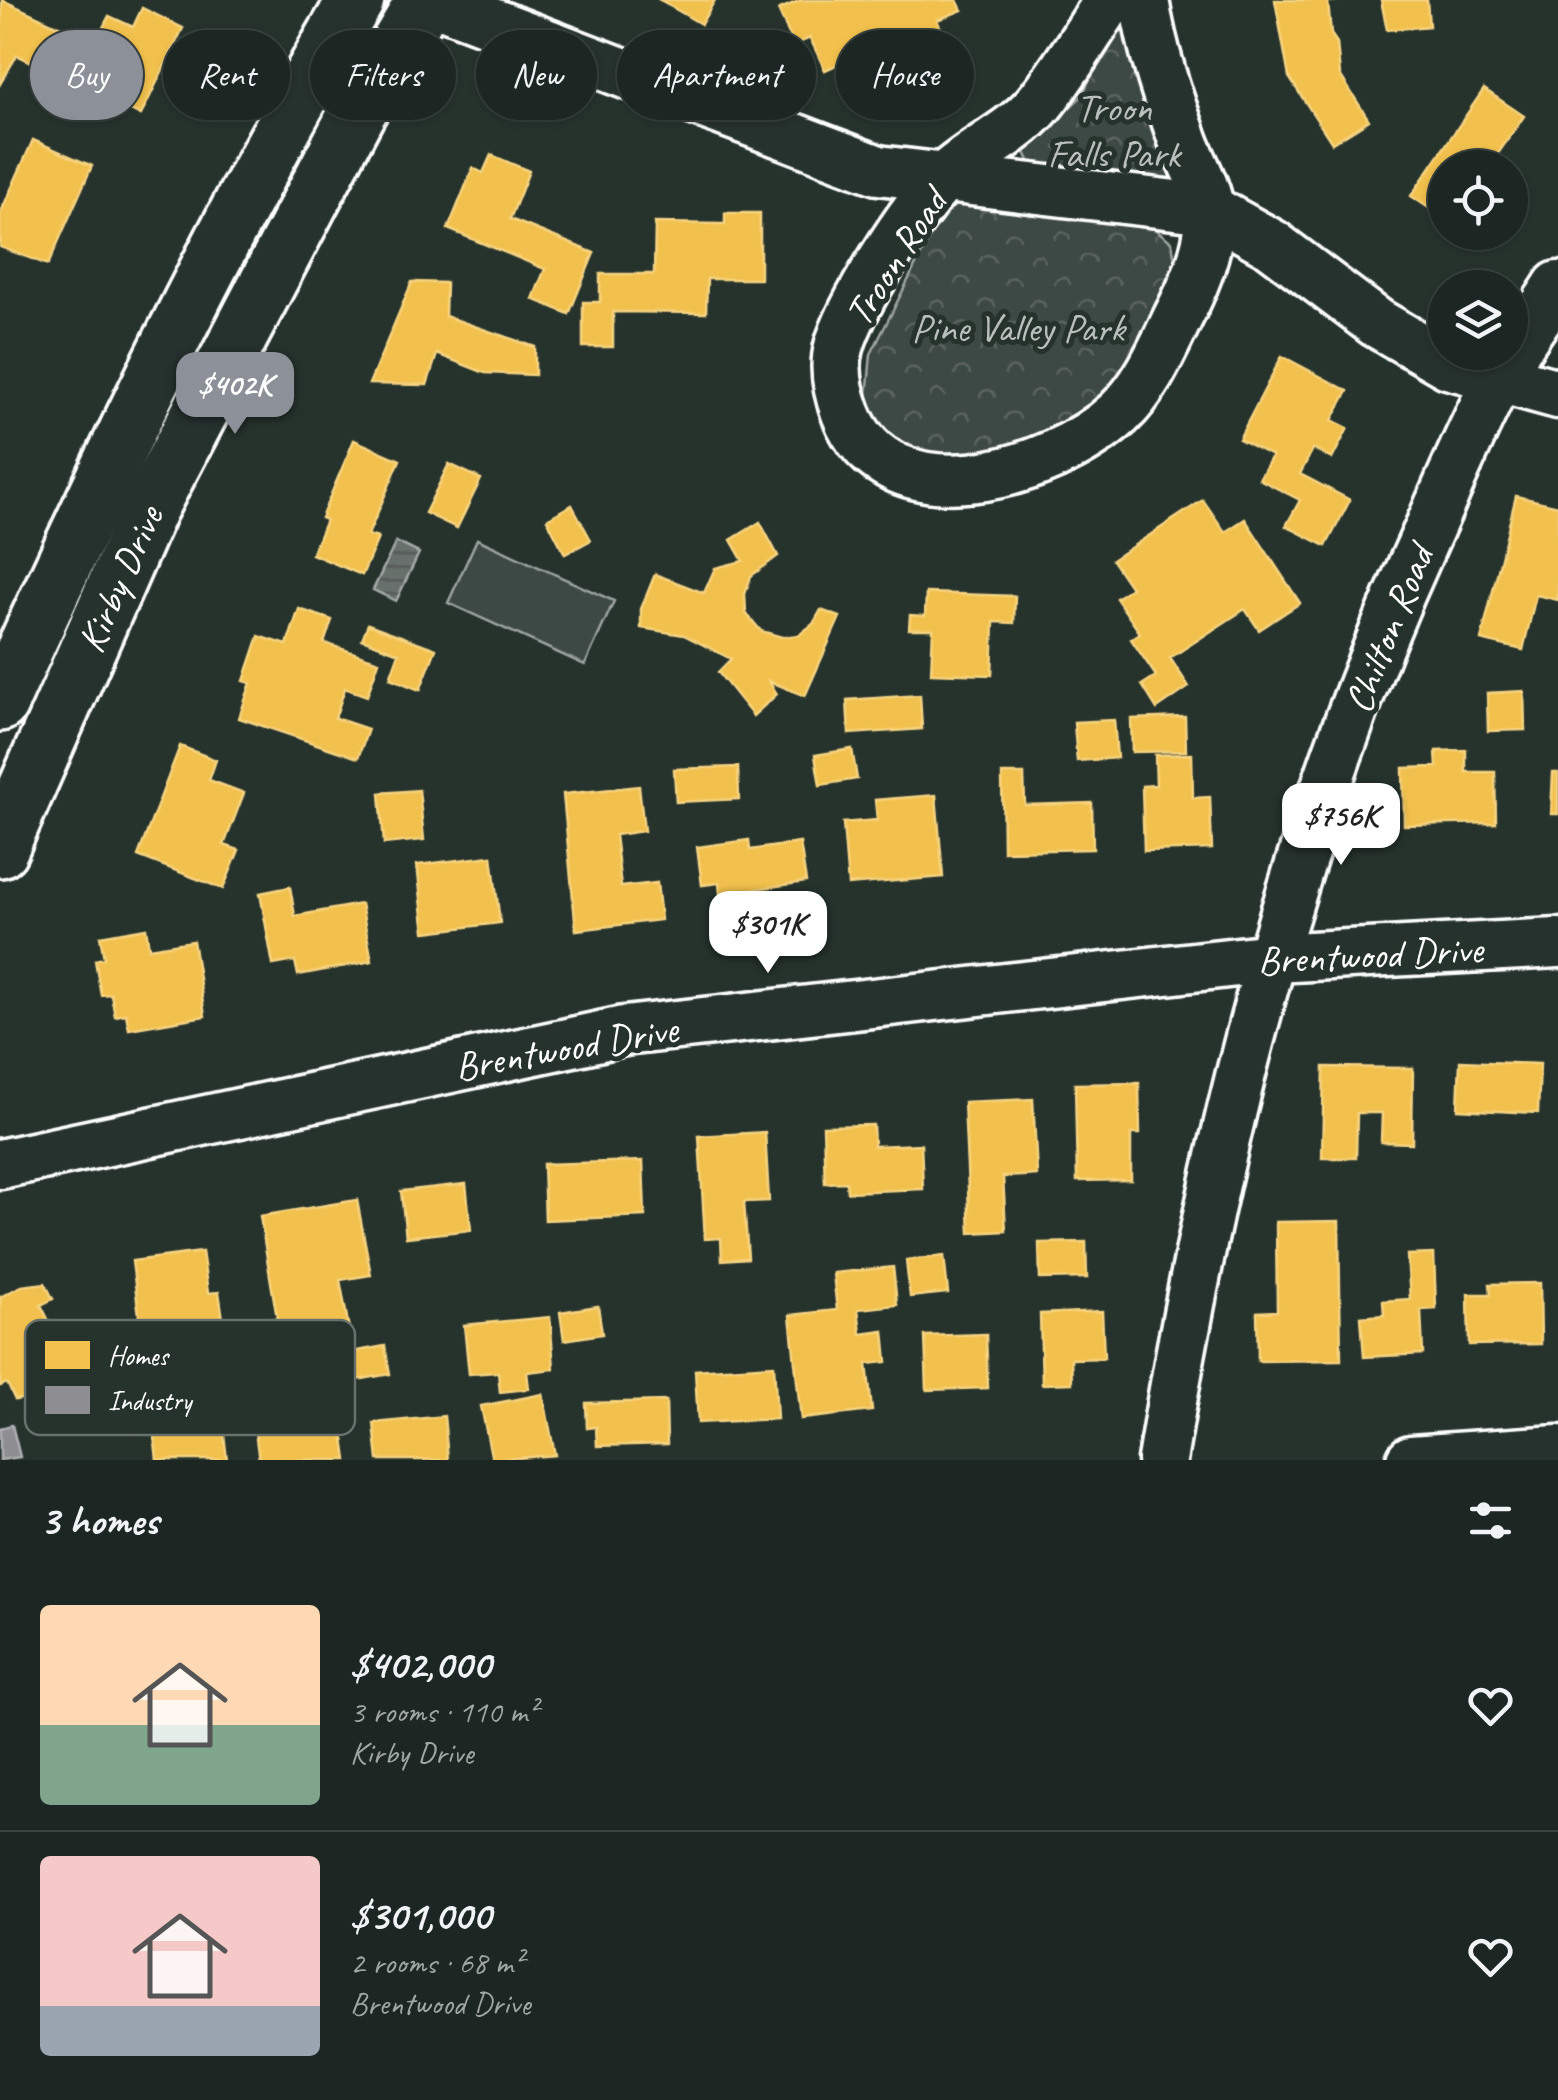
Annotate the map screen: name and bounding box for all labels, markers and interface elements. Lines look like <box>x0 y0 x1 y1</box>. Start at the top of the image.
chip: Buy <box>30 30 143 120</box>
chip: Rent <box>163 30 290 120</box>
chip: Filters <box>310 30 456 120</box>
chip: New <box>476 30 597 120</box>
chip: Apartment <box>617 30 816 120</box>
chip: House <box>836 30 974 120</box>
park label: Troon Falls Park <box>1048 83 1183 179</box>
map controls <box>1428 150 1528 370</box>
button: locate <box>1428 150 1528 250</box>
street label: Troon Road <box>833 175 961 335</box>
button: layers <box>1428 270 1528 370</box>
park label: Pine Valley Park <box>912 303 1127 353</box>
pin: $402K <box>165 352 305 437</box>
text: $402K <box>198 364 272 405</box>
street label: Kirby Drive <box>66 496 175 660</box>
street label: Chilton Road <box>1333 533 1447 720</box>
pin: $756K <box>1271 783 1411 868</box>
text: $756K <box>1304 795 1378 836</box>
pin: $301K <box>698 891 838 976</box>
text: $301K <box>731 903 805 944</box>
street label: Brentwood Drive <box>1256 924 1487 986</box>
street label: Brentwood Drive <box>451 1003 684 1092</box>
legend <box>25 1320 355 1435</box>
text: Homes <box>108 1338 170 1373</box>
text: Industry <box>108 1383 194 1418</box>
icon: filters <box>1463 1493 1518 1548</box>
text: 3 homes <box>40 1494 159 1547</box>
text: $402,000 <box>350 1638 491 1691</box>
icon: home <box>120 1645 240 1765</box>
icon: heart <box>1463 1678 1518 1733</box>
text: 3 rooms · 110 m² <box>350 1691 537 1732</box>
text: Kirby Drive <box>350 1732 474 1773</box>
text: $301,000 <box>350 1889 491 1942</box>
icon: home <box>120 1896 240 2016</box>
icon: heart <box>1463 1929 1518 1984</box>
text: 2 rooms · 68 m² <box>350 1942 523 1983</box>
text: Brentwood Drive <box>350 1983 530 2024</box>

